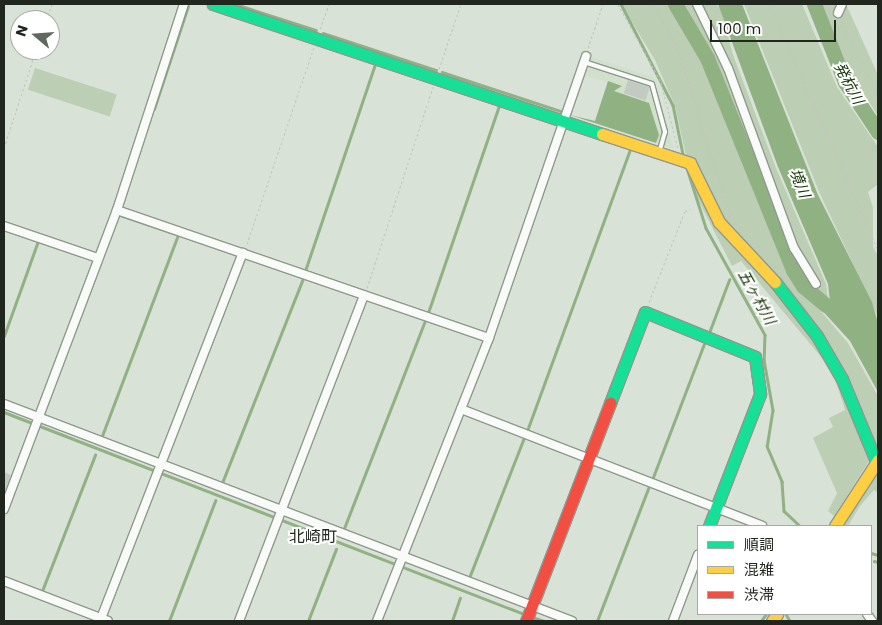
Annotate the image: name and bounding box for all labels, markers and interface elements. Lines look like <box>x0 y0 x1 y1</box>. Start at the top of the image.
north arrow <box>10 10 60 60</box>
scale bar <box>712 10 838 42</box>
text: 100 m <box>718 18 761 39</box>
text: N <box>11 23 33 39</box>
water label: 発杭川 <box>830 59 868 107</box>
water label: 境川 <box>786 166 814 200</box>
water label: 五ヶ村川 <box>735 266 779 328</box>
legend <box>697 525 872 615</box>
district label: 北崎町 <box>289 527 337 547</box>
text: 順調 <box>744 534 774 555</box>
text: 混雑 <box>744 559 774 580</box>
text: 渋滞 <box>744 584 774 605</box>

